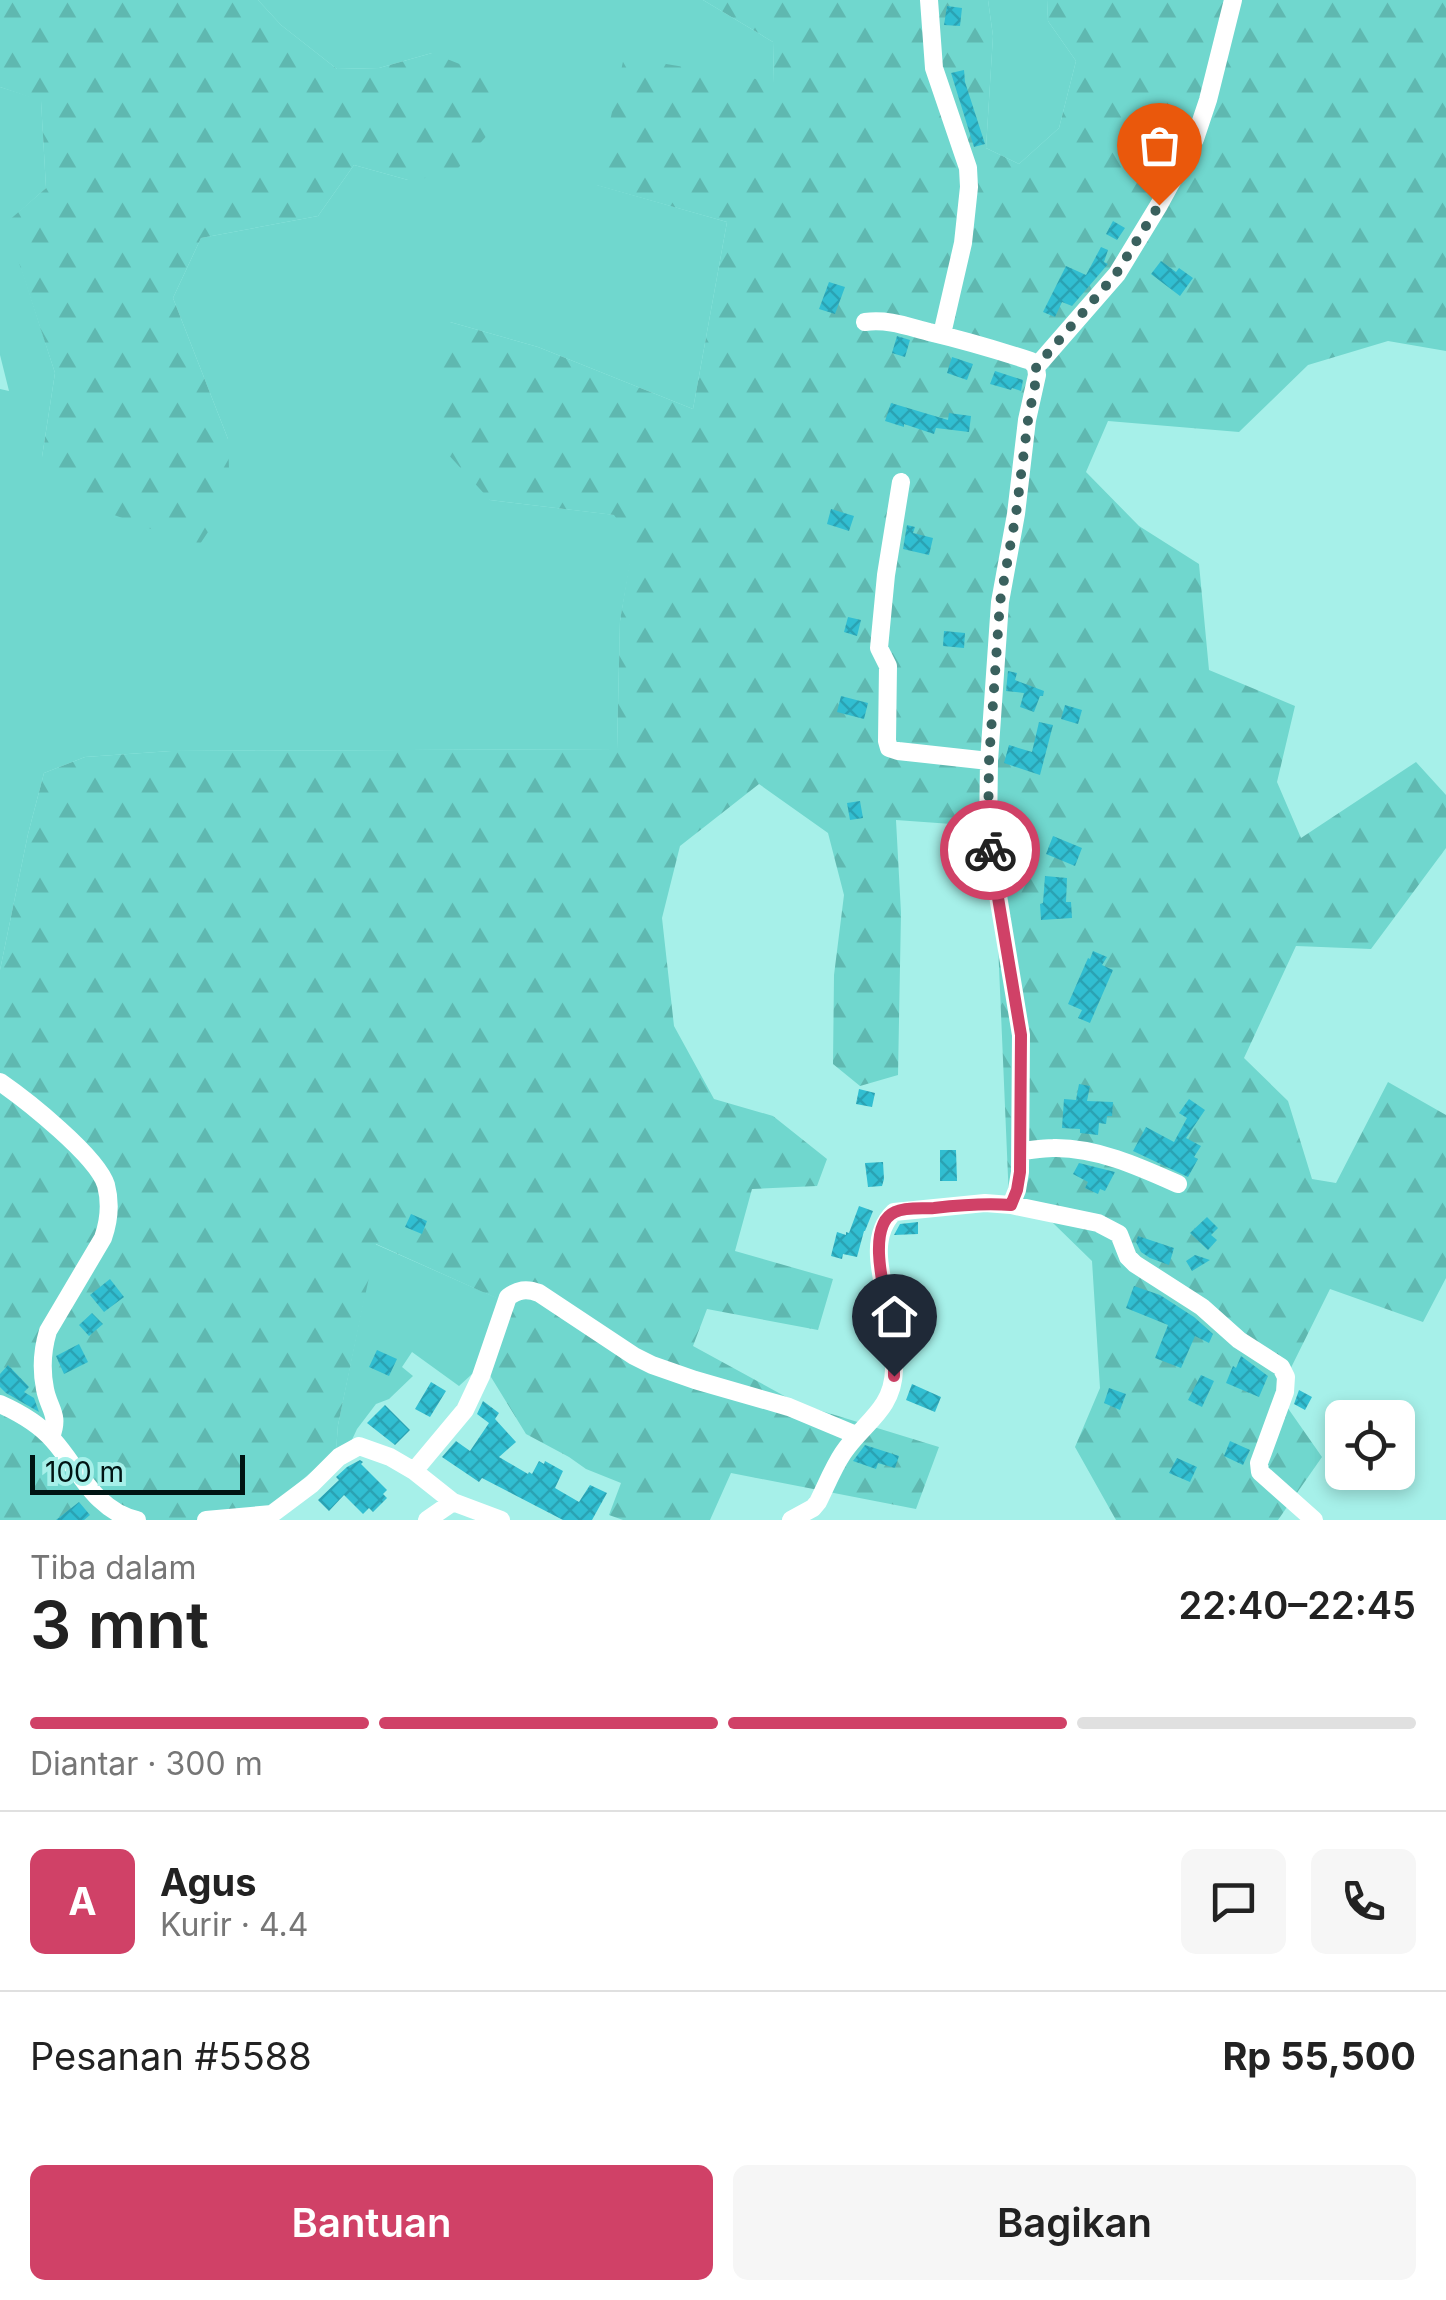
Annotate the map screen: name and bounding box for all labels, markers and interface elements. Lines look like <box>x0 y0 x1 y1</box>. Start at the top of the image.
pin <box>1117 103 1202 206</box>
icon: bag <box>1132 118 1187 173</box>
courier <box>940 800 1040 900</box>
icon: bike <box>963 823 1018 878</box>
pin <box>852 1274 937 1377</box>
icon: home <box>867 1289 922 1344</box>
map controls <box>1325 1400 1415 1490</box>
button: locate <box>1325 1400 1415 1490</box>
scale bar <box>30 1450 245 1494</box>
text: 100 m <box>45 1455 124 1489</box>
text: Tiba dalam <box>30 1548 197 1587</box>
text: 22:40–22:45 <box>1178 1582 1416 1628</box>
text: 3 mnt <box>30 1585 209 1664</box>
text: Diantar · 300 m <box>30 1744 263 1783</box>
button: chat <box>1181 1849 1286 1954</box>
button: phone <box>1311 1849 1416 1954</box>
text: Agus <box>160 1859 256 1905</box>
text: A <box>68 1878 97 1924</box>
text: Kurir · 4.4 <box>160 1905 308 1944</box>
text: Pesanan #5588 <box>30 2033 312 2079</box>
text: Rp 55,500 <box>1222 2033 1416 2079</box>
button: Bantuan <box>30 2165 713 2280</box>
button: Bagikan <box>733 2165 1416 2280</box>

